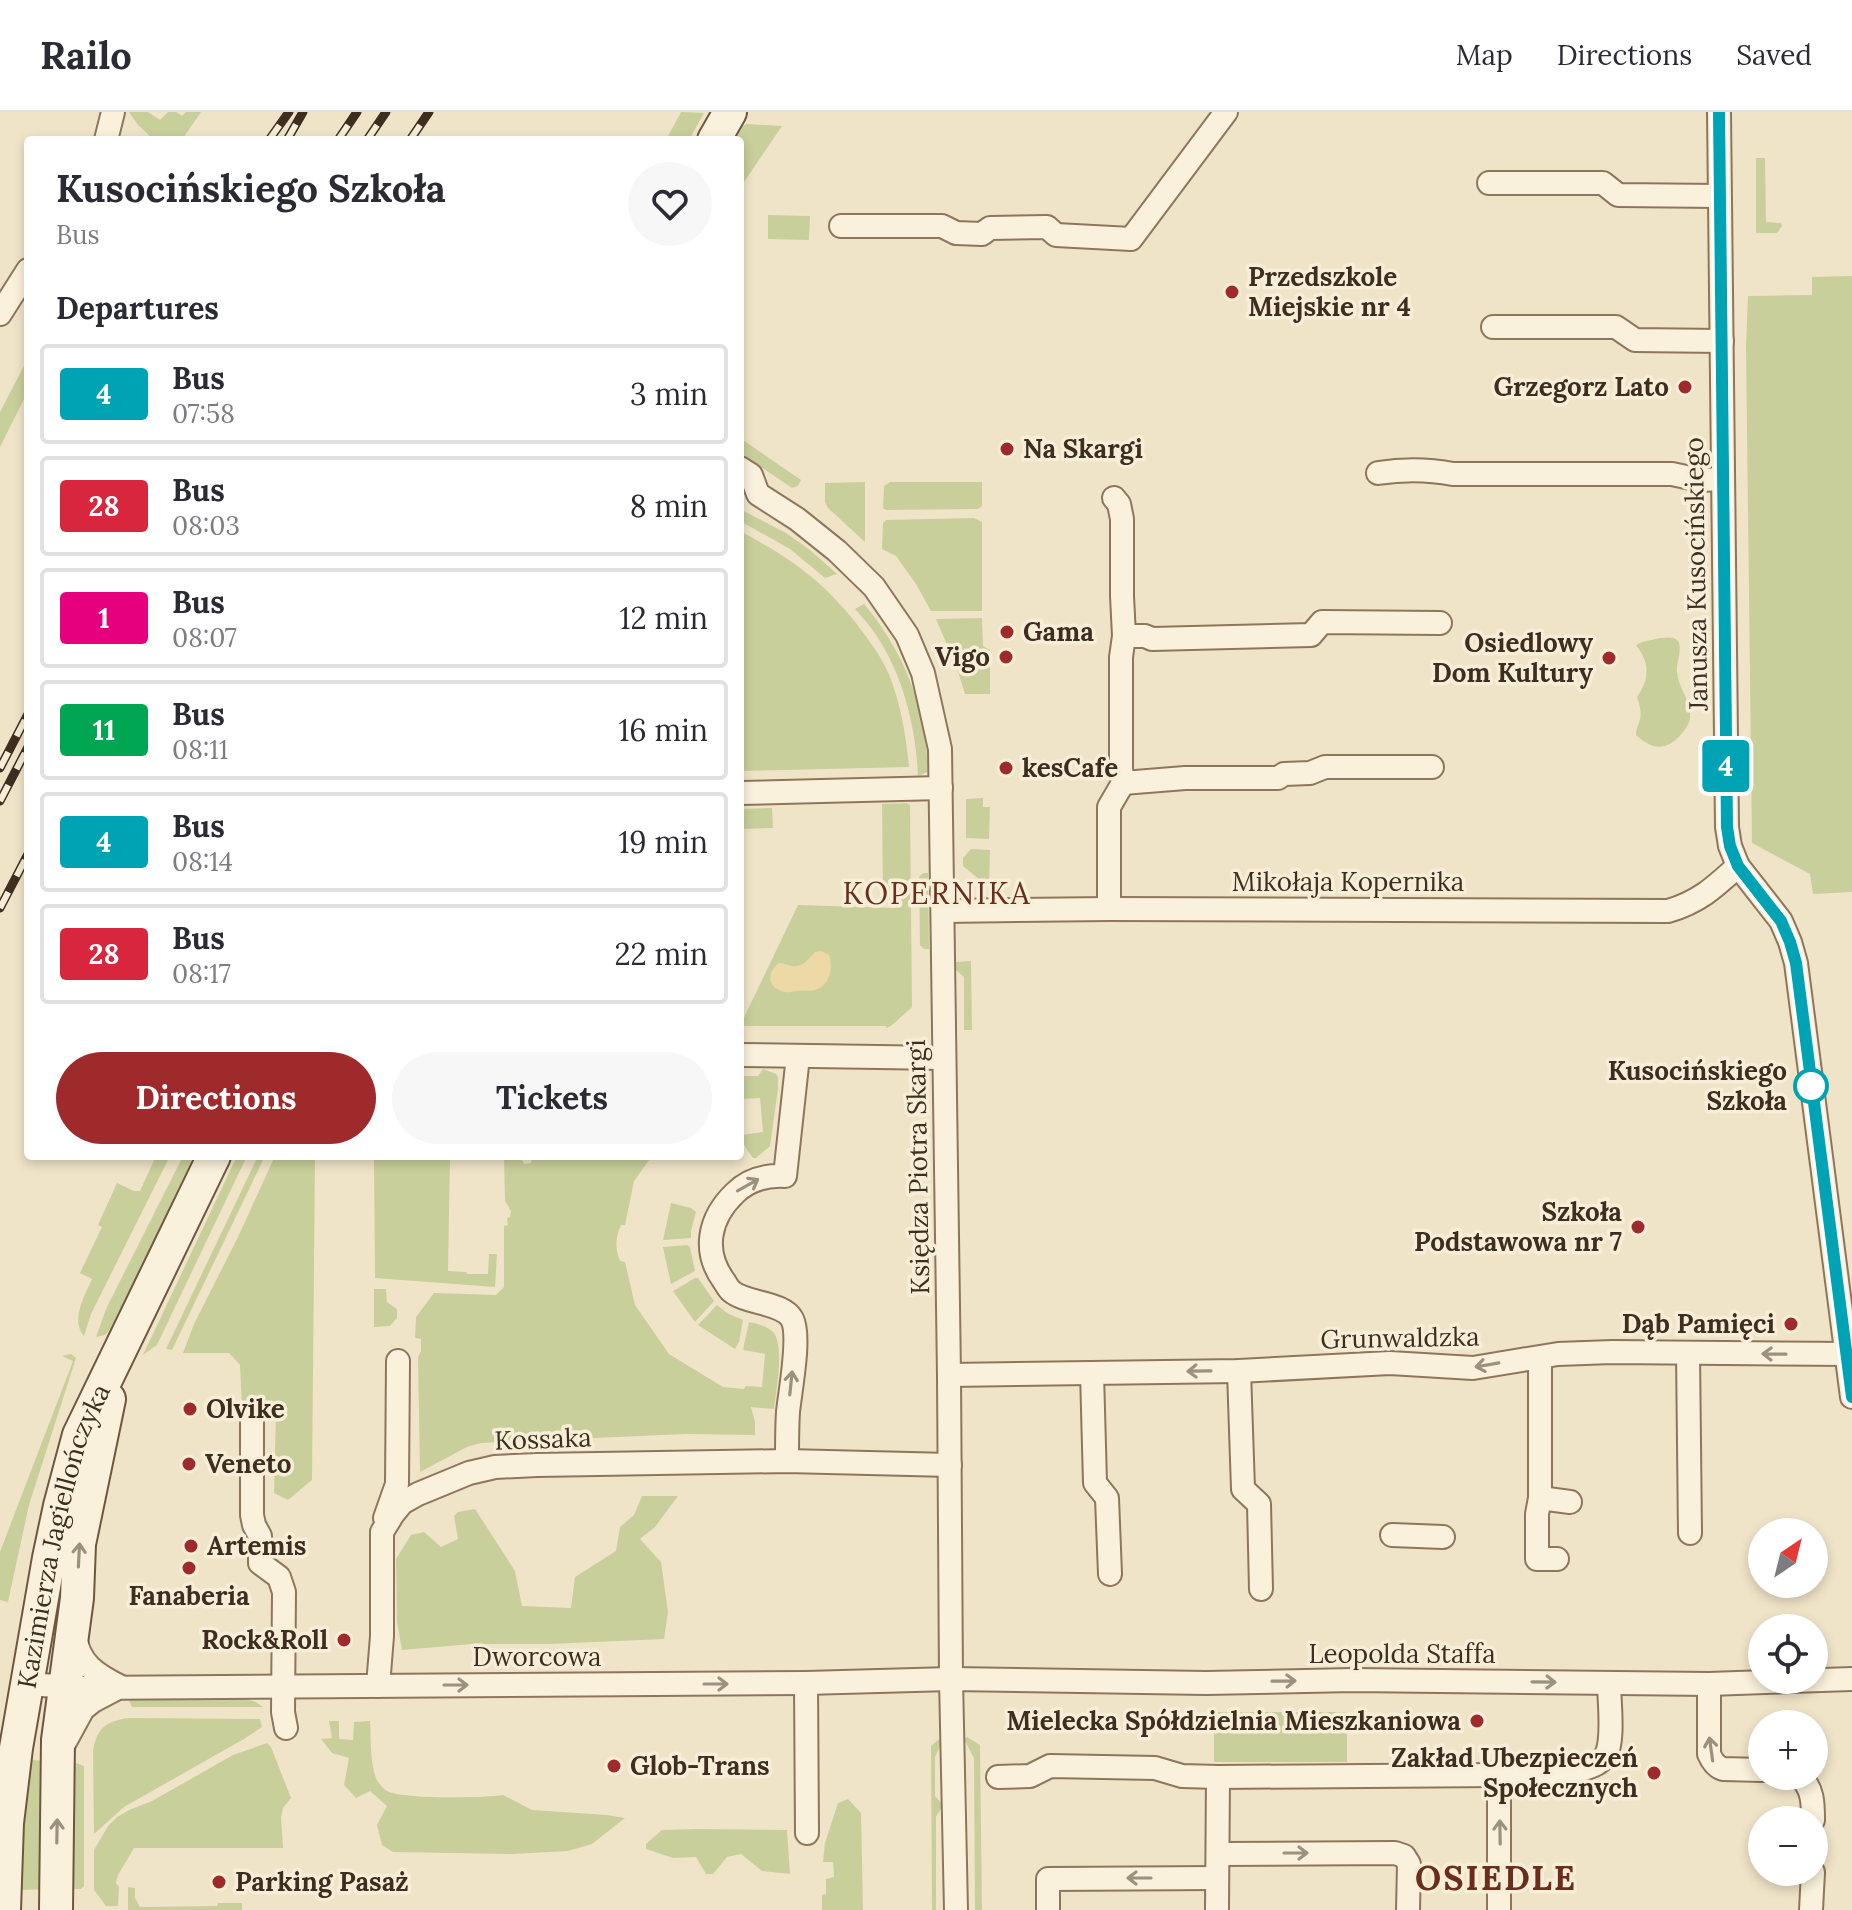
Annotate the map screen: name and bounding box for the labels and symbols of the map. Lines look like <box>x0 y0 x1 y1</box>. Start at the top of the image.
place label: Przedszkole Miejskie nr 4 <box>1248 260 1411 323</box>
marker: Przedszkole Miejskie nr 4 <box>1223 283 1241 301</box>
place label: Grzegorz Lato <box>1494 370 1669 403</box>
marker: Grzegorz Lato <box>1676 378 1694 396</box>
place label: Na Skargi <box>1023 432 1143 465</box>
street label: Janusza Kusocińskiego <box>1677 437 1714 712</box>
marker: Na Skargi <box>998 440 1016 458</box>
place label: Gama <box>1023 615 1094 648</box>
marker: Gama <box>998 623 1016 641</box>
place label: Osiedlowy Dom Kultury <box>1432 626 1594 689</box>
place label: Vigo <box>935 640 990 673</box>
marker: Vigo <box>997 648 1015 666</box>
marker: Osiedlowy Dom Kultury <box>1600 649 1618 667</box>
line badge: 4 <box>1700 740 1752 792</box>
place label: kesCafe <box>1022 751 1118 784</box>
marker: kesCafe <box>997 759 1015 777</box>
street label: Mikołaja Kopernika <box>1232 865 1464 898</box>
district label: KOPERNIKA <box>842 874 1032 912</box>
street label: Księdza Piotra Skargi <box>899 1039 936 1295</box>
place label: Kusocińskiego Szkoła <box>1608 1054 1787 1117</box>
marker: Kusocińskiego Szkoła <box>1794 1069 1828 1103</box>
one-way arrow <box>736 1176 759 1192</box>
place label: Szkoła Podstawowa nr 7 <box>1414 1195 1622 1258</box>
marker: Szkoła Podstawowa nr 7 <box>1629 1218 1647 1236</box>
place label: Dąb Pamięci <box>1622 1307 1775 1340</box>
marker: Dąb Pamięci <box>1782 1315 1800 1333</box>
street label: Grunwaldzka <box>1320 1320 1480 1355</box>
one-way arrow <box>1761 1346 1788 1362</box>
one-way arrow <box>1475 1359 1500 1374</box>
one-way arrow <box>1186 1363 1213 1379</box>
one-way arrow <box>784 1370 799 1397</box>
street label: Kazimierza Jagiellończyka <box>10 1378 117 1691</box>
place label: Olvike <box>206 1392 285 1425</box>
marker: Olvike <box>181 1400 199 1418</box>
street label: Kossaka <box>494 1420 592 1457</box>
place label: Veneto <box>205 1447 291 1480</box>
marker: Veneto <box>180 1455 198 1473</box>
north arrow <box>1748 1518 1828 1598</box>
place label: Artemis <box>207 1529 306 1562</box>
marker: Artemis <box>182 1537 200 1555</box>
one-way arrow <box>71 1542 86 1569</box>
marker: Fanaberia <box>180 1559 198 1577</box>
place label: Fanaberia <box>128 1579 250 1612</box>
place label: Rock&Roll <box>201 1623 328 1656</box>
marker: Rock&Roll <box>335 1631 353 1649</box>
street label: Leopolda Staffa <box>1308 1637 1496 1670</box>
street label: Dworcowa <box>473 1640 601 1673</box>
one-way arrow <box>1270 1674 1297 1689</box>
one-way arrow <box>1530 1674 1557 1690</box>
one-way arrow <box>702 1676 729 1692</box>
one-way arrow <box>442 1677 469 1693</box>
place label: Mielecka Spółdzielnia Mieszkaniowa <box>1006 1704 1461 1737</box>
marker: Mielecka Spółdzielnia Mieszkaniowa <box>1468 1712 1486 1730</box>
one-way arrow <box>1703 1736 1718 1762</box>
place label: Zakład Ubezpieczeń Społecznych <box>1391 1741 1638 1804</box>
place label: Glob-Trans <box>630 1749 770 1782</box>
marker: Glob-Trans <box>605 1757 623 1775</box>
marker: Zakład Ubezpieczeń Społecznych <box>1645 1764 1663 1782</box>
one-way arrow <box>49 1818 65 1845</box>
one-way arrow <box>1492 1819 1508 1846</box>
one-way arrow <box>1282 1845 1309 1861</box>
district label: OSIEDLE <box>1415 1856 1577 1899</box>
place label: Parking Pasaż <box>235 1865 409 1898</box>
one-way arrow <box>1126 1870 1153 1886</box>
marker: Parking Pasaż <box>210 1873 228 1891</box>

